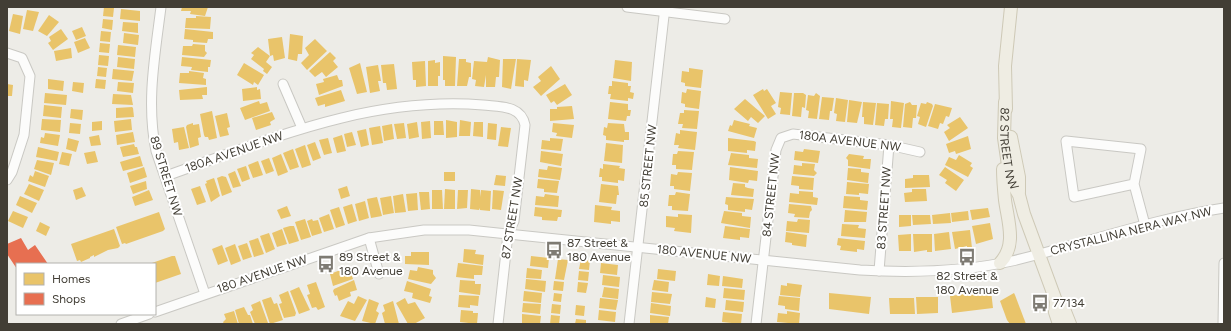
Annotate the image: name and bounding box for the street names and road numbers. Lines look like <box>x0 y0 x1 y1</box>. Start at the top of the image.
street label: 82 STREET NW <box>997 107 1022 193</box>
street label: 85 STREET NW <box>637 123 659 208</box>
street label: 180A AVENUE NW <box>183 128 285 175</box>
street label: 180A AVENUE NW <box>798 128 902 154</box>
street label: 89 STREET NW <box>147 134 185 218</box>
street label: 84 STREET NW <box>760 152 782 237</box>
street label: 83 STREET NW <box>874 166 894 250</box>
street label: 87 STREET NW <box>499 176 525 260</box>
street label: CRYSTALLINA NERA WAY NW <box>1049 204 1214 258</box>
street label: 180 AVENUE NW <box>656 242 752 266</box>
street label: 180 AVENUE NW <box>215 252 309 296</box>

